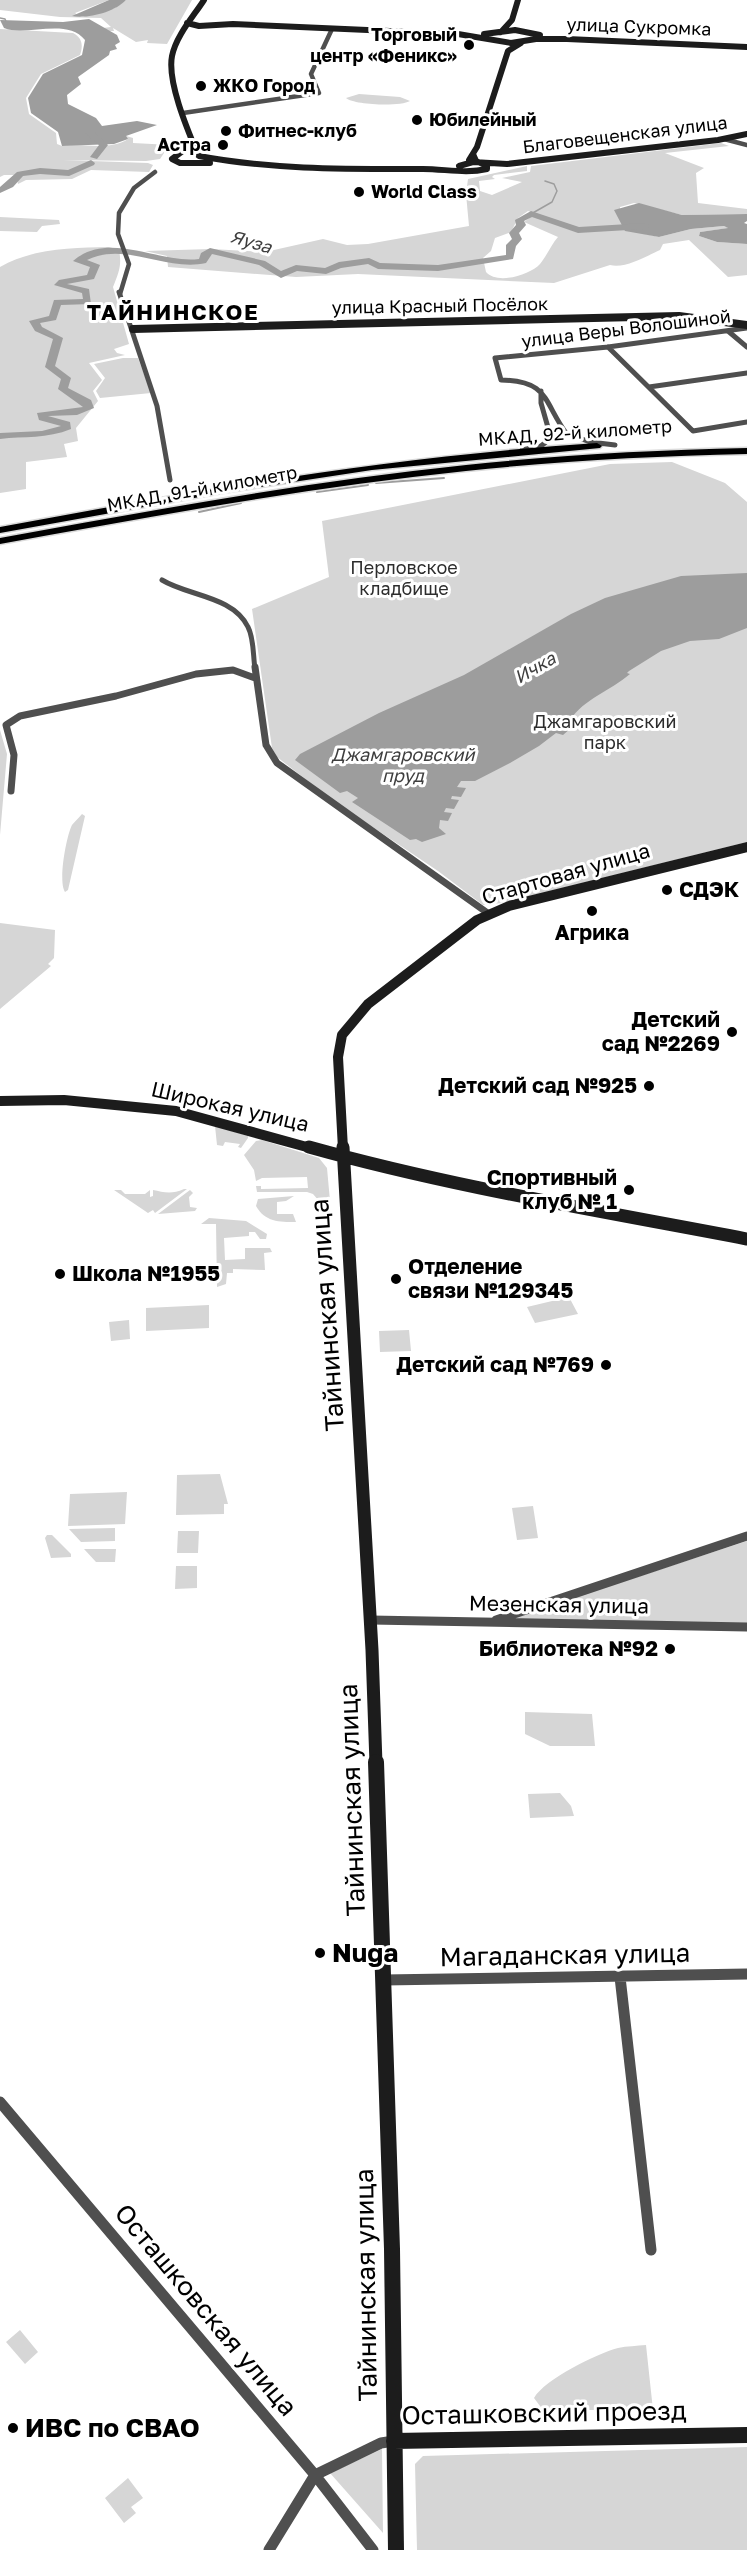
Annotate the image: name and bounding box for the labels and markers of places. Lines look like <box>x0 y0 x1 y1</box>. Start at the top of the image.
place label: Торговый центр «Феникс» <box>310 23 457 66</box>
marker: Торговый центр «Феникс» <box>462 38 476 52</box>
place label: ЖКО Город <box>213 74 315 96</box>
marker: ЖКО Город <box>194 79 208 93</box>
place label: Юбилейный <box>429 108 537 130</box>
marker: Юбилейный <box>410 113 424 127</box>
place label: Фитнес-клуб <box>238 119 357 141</box>
marker: Фитнес-клуб <box>219 124 233 138</box>
place label: Астра <box>157 133 211 155</box>
marker: Астра <box>216 138 230 152</box>
place label: World Class <box>371 180 477 202</box>
marker: World Class <box>352 185 366 199</box>
place label: СДЭК <box>679 876 740 902</box>
marker: СДЭК <box>660 883 674 897</box>
marker: Агрика <box>585 904 599 918</box>
place label: Агрика <box>555 919 629 945</box>
place label: Детский сад №2269 <box>602 1006 720 1056</box>
marker: Детский сад №2269 <box>725 1025 739 1039</box>
place label: Детский сад №925 <box>438 1072 637 1098</box>
marker: Детский сад №925 <box>642 1079 656 1093</box>
place label: Спортивный клуб № 1 <box>487 1164 617 1214</box>
marker: Спортивный клуб № 1 <box>622 1183 636 1197</box>
place label: Отделение связи №129345 <box>408 1253 573 1303</box>
place label: Школа №1955 <box>72 1260 220 1286</box>
marker: Школа №1955 <box>53 1267 67 1281</box>
marker: Отделение связи №129345 <box>389 1272 403 1286</box>
place label: Детский сад №769 <box>396 1351 594 1377</box>
marker: Детский сад №769 <box>599 1358 613 1372</box>
place label: Библиотека №92 <box>479 1635 658 1661</box>
marker: Библиотека №92 <box>663 1642 677 1656</box>
place label: Nuga <box>332 1937 398 1968</box>
marker: Nuga <box>313 1946 327 1960</box>
place label: ИВС по СВАО <box>25 2412 200 2443</box>
marker: ИВС по СВАО <box>6 2421 20 2435</box>

